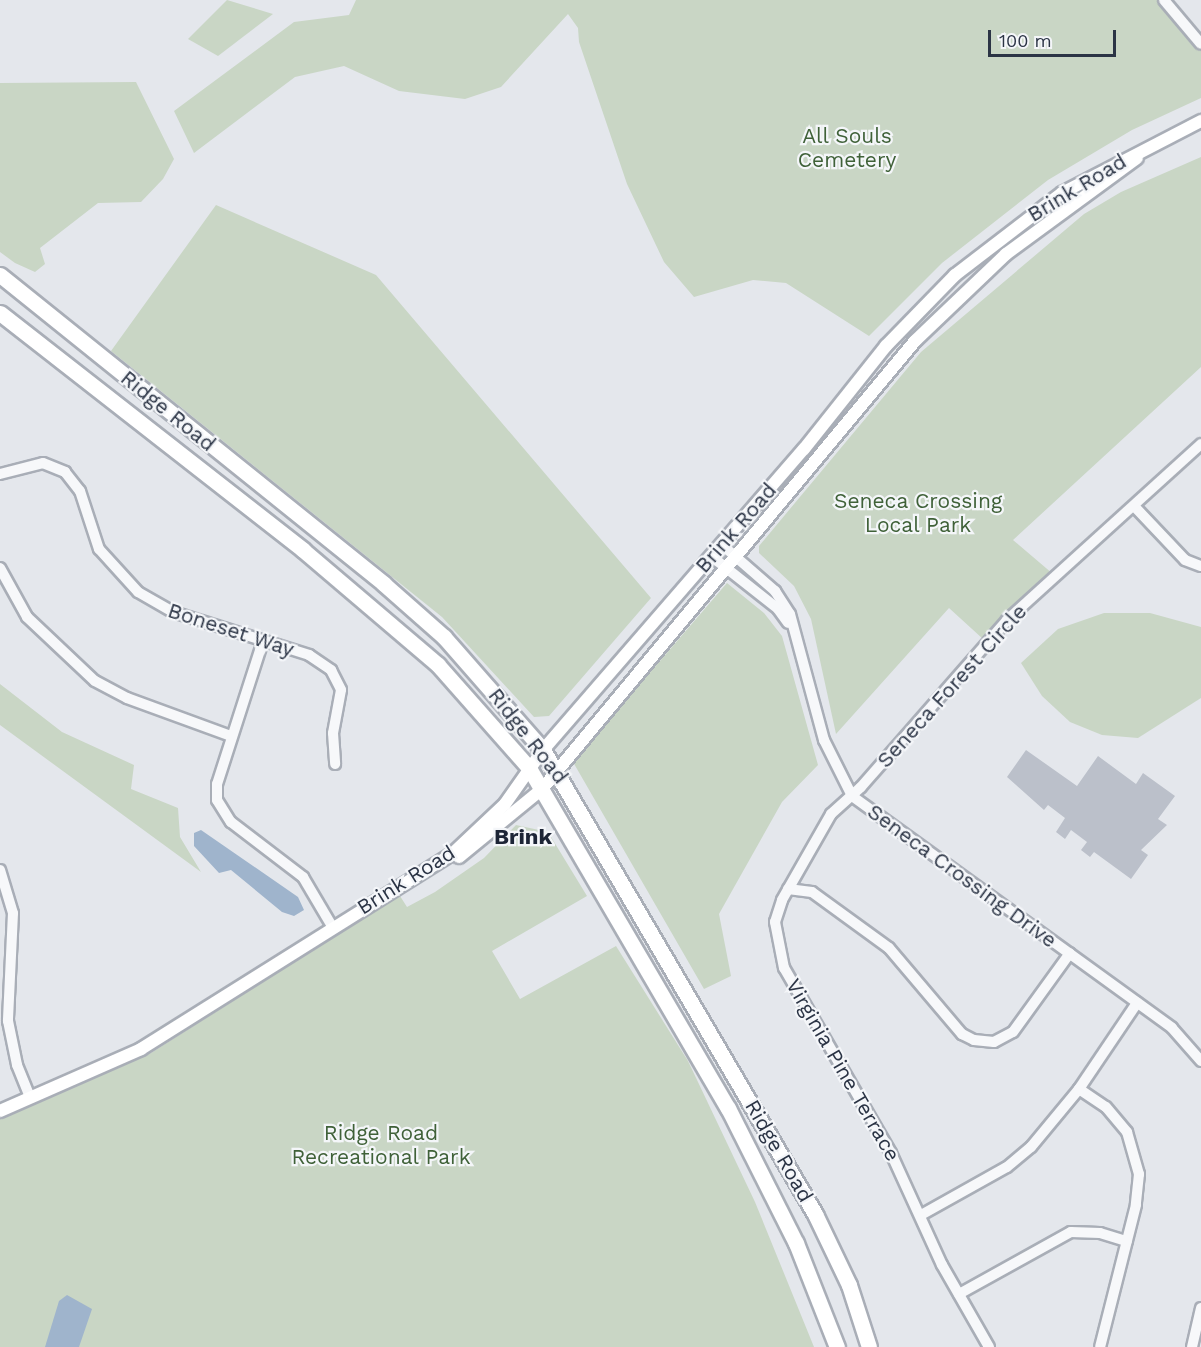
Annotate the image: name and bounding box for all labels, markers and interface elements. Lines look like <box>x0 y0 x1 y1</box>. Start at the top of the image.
scale bar <box>991 18 1118 56</box>
text: 100 m <box>999 30 1052 51</box>
park label: All Souls Cemetery <box>798 123 896 173</box>
street label: Brink Road <box>1023 149 1131 227</box>
street label: Ridge Road <box>116 365 220 457</box>
street label: Brink Road <box>690 478 782 578</box>
park label: Seneca Crossing Local Park <box>834 488 1002 538</box>
street label: Boneset Way <box>164 598 298 662</box>
street label: Seneca Forest Circle <box>872 599 1032 773</box>
street label: Ridge Road <box>483 683 573 789</box>
street label: Seneca Crossing Drive <box>862 799 1062 953</box>
district label: Brink <box>494 824 552 850</box>
street label: Brink Road <box>352 840 460 920</box>
street label: Virginia Pine Terrace <box>780 974 906 1166</box>
street label: Ridge Road <box>740 1095 818 1207</box>
park label: Ridge Road Recreational Park <box>291 1120 471 1170</box>

